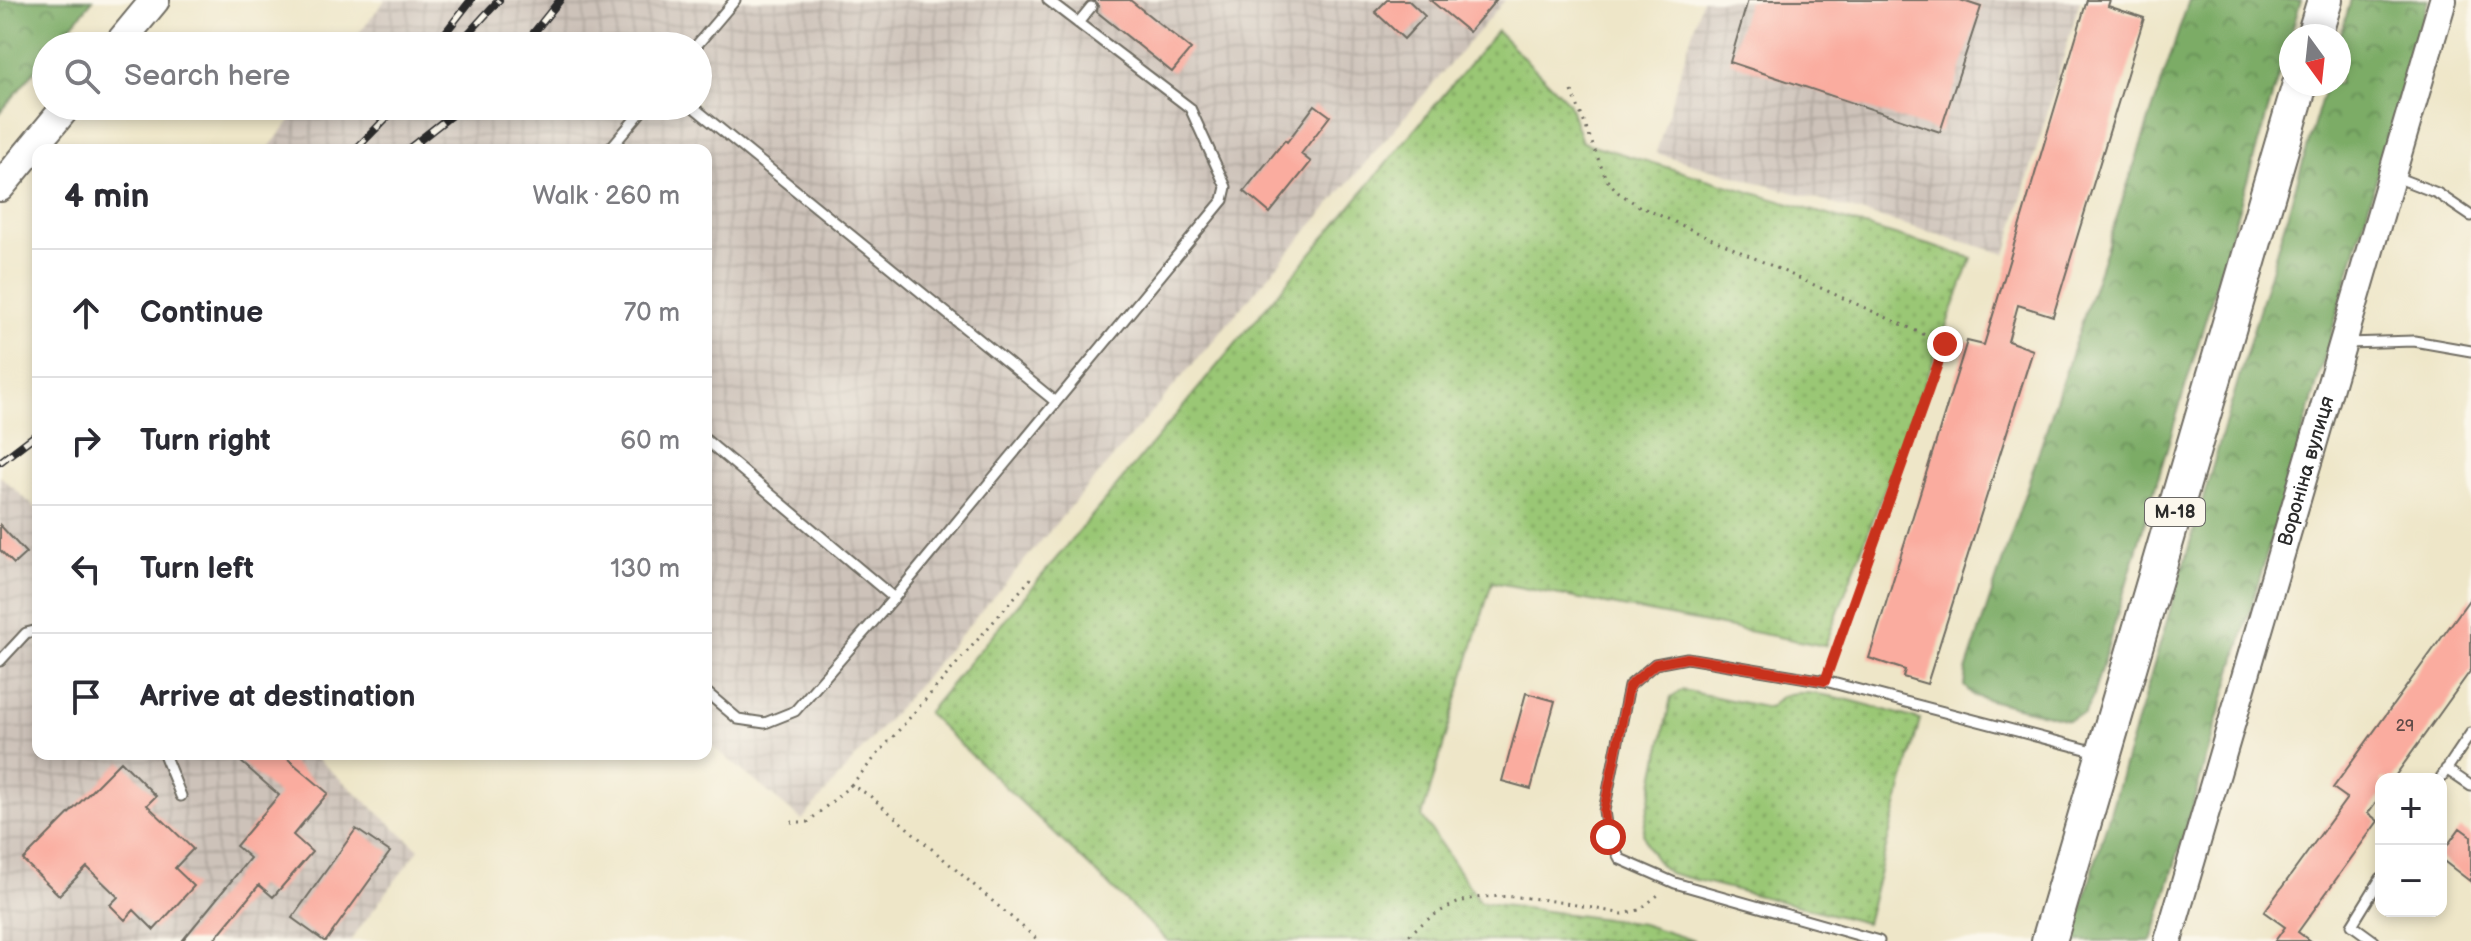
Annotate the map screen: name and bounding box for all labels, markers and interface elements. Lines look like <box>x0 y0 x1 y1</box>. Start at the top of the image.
north arrow <box>2279 24 2351 96</box>
search box <box>32 32 712 120</box>
icon: search <box>60 54 104 98</box>
text: Search here <box>124 58 290 94</box>
text: 4 min <box>64 176 150 217</box>
text: Walk · 260 m <box>533 181 680 212</box>
icon: ahead <box>64 291 108 335</box>
text: Continue <box>140 295 263 331</box>
text: 70 m <box>623 298 680 329</box>
route end <box>1927 326 1963 362</box>
street label: Вороніна вулиця <box>2273 393 2340 549</box>
icon: right <box>64 419 108 463</box>
text: Turn right <box>140 423 271 459</box>
text: 60 m <box>620 426 680 457</box>
road number: М-18 <box>2145 498 2205 526</box>
icon: left <box>64 547 108 591</box>
text: Turn left <box>140 551 254 587</box>
text: 130 m <box>610 554 680 585</box>
icon: arrive <box>64 675 108 719</box>
text: Arrive at destination <box>140 679 416 715</box>
house number: 29 <box>2396 717 2414 736</box>
map controls <box>2375 773 2447 917</box>
button: + <box>2375 773 2447 845</box>
route start <box>1590 819 1626 855</box>
button: − <box>2375 845 2447 917</box>

